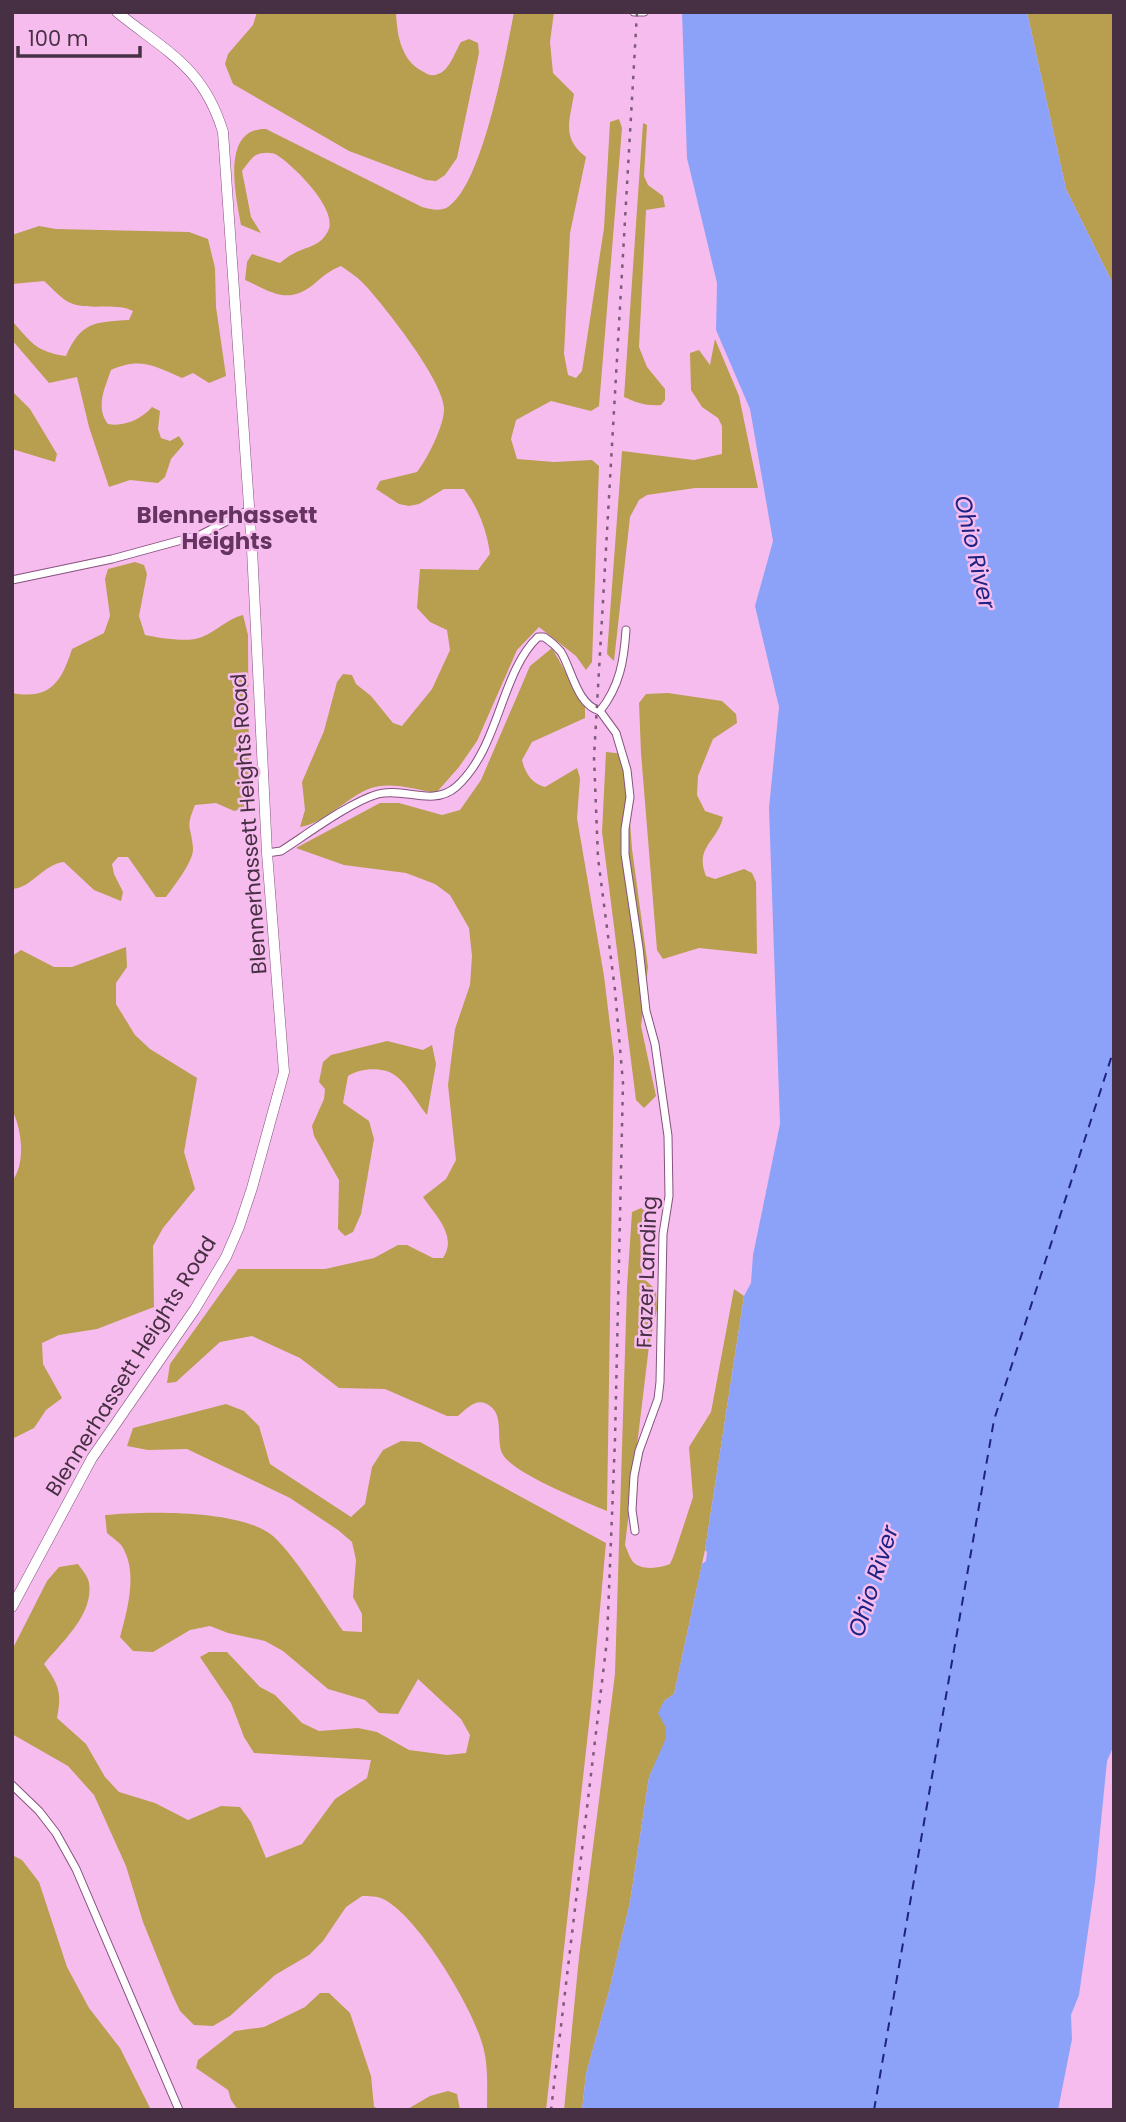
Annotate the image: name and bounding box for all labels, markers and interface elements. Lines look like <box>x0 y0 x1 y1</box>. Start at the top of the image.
scale bar <box>18 14 140 58</box>
text: 100 m <box>28 24 88 53</box>
water label: Ohio River <box>946 492 1004 613</box>
district label: Blennerhassett Heights <box>137 499 317 557</box>
street label: Blennerhassett Heights Road <box>224 673 273 975</box>
street label: Frazer Landing <box>629 1195 664 1349</box>
street label: Blennerhassett Heights Road <box>38 1230 223 1501</box>
water label: Ohio River <box>840 1520 906 1641</box>

